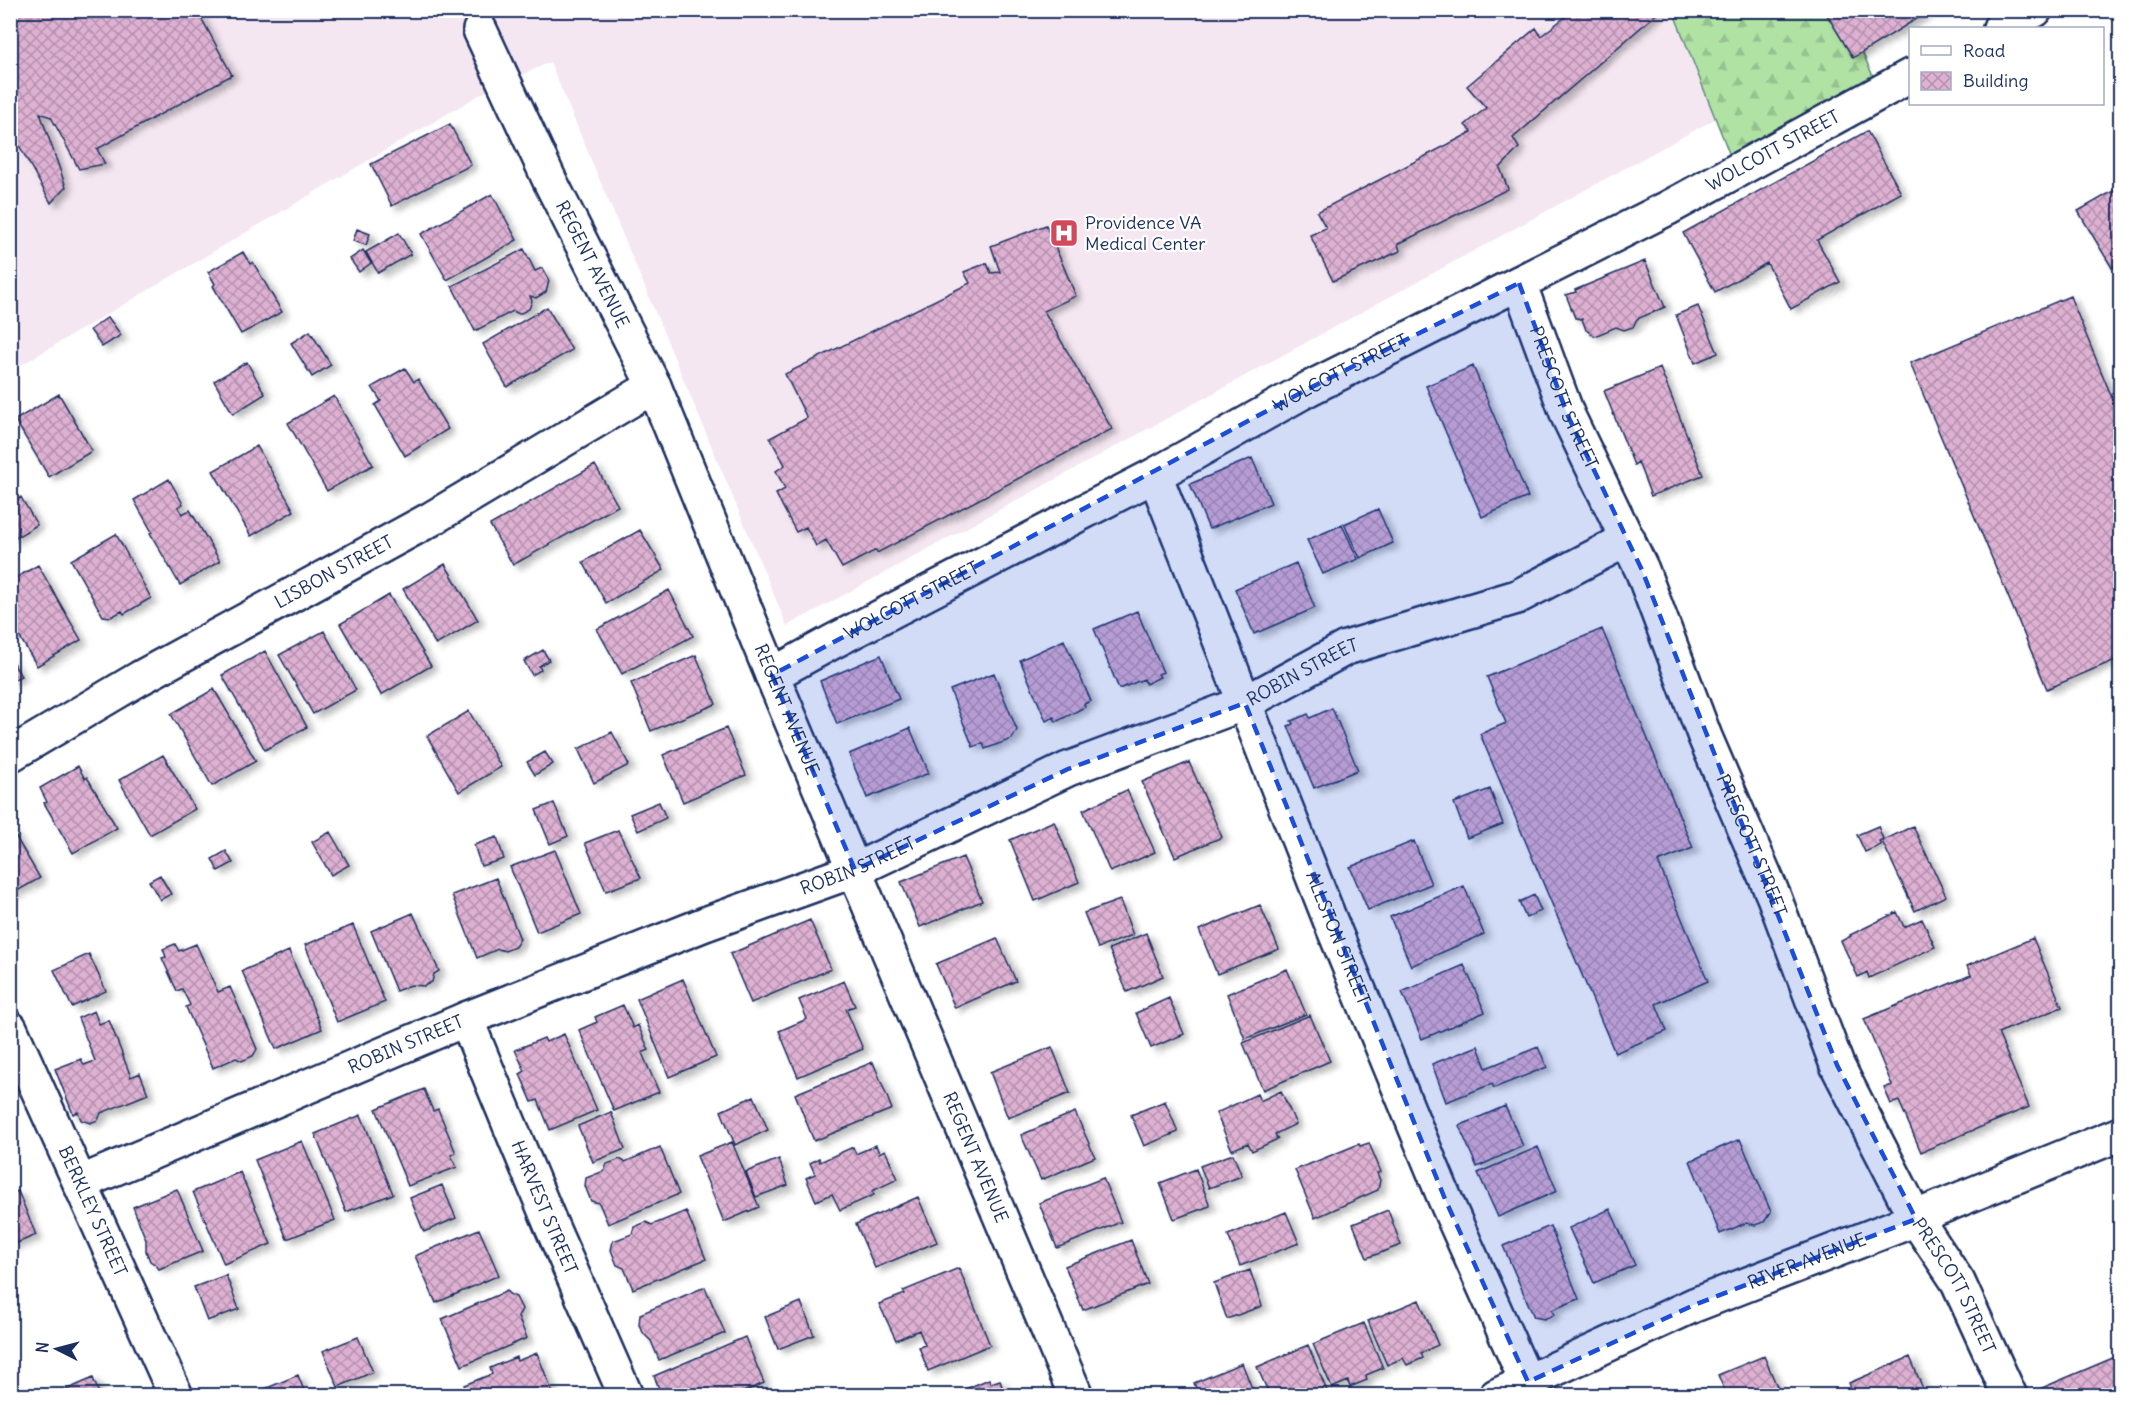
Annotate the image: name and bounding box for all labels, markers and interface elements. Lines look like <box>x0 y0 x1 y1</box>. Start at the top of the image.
legend <box>1909 27 2104 105</box>
text: Road <box>1963 39 2006 62</box>
text: Building <box>1963 69 2028 92</box>
street label: WOLCOTT STREET <box>1702 105 1843 196</box>
street label: REGENT AVENUE <box>551 197 635 332</box>
place label: Providence VA Medical Center <box>1085 211 1206 255</box>
hospital icon: Providence VA Medical Center <box>1048 217 1080 249</box>
street label: PRESCOTT STREET <box>1525 323 1604 472</box>
street label: WOLCOTT STREET <box>1269 328 1412 417</box>
street label: LISBON STREET <box>270 530 397 613</box>
street label: WOLCOTT STREET <box>840 556 983 645</box>
street label: ROBIN STREET <box>1243 633 1360 711</box>
street label: REGENT AVENUE <box>750 641 825 778</box>
street label: PRESCOTT STREET <box>1711 771 1792 919</box>
street label: ROBIN STREET <box>797 831 919 900</box>
street label: ALLSTON STREET <box>1301 868 1376 1008</box>
street label: ROBIN STREET <box>345 1009 467 1079</box>
street label: REGENT AVENUE <box>938 1088 1014 1226</box>
street label: HARVEST STREET <box>506 1137 583 1278</box>
street label: BERKLEY STREET <box>54 1142 133 1280</box>
street label: PRESCOTT STREET <box>1907 1213 2001 1357</box>
street label: RIVER AVENUE <box>1744 1227 1869 1294</box>
north arrow <box>27 1319 87 1379</box>
text: N <box>32 1341 53 1354</box>

